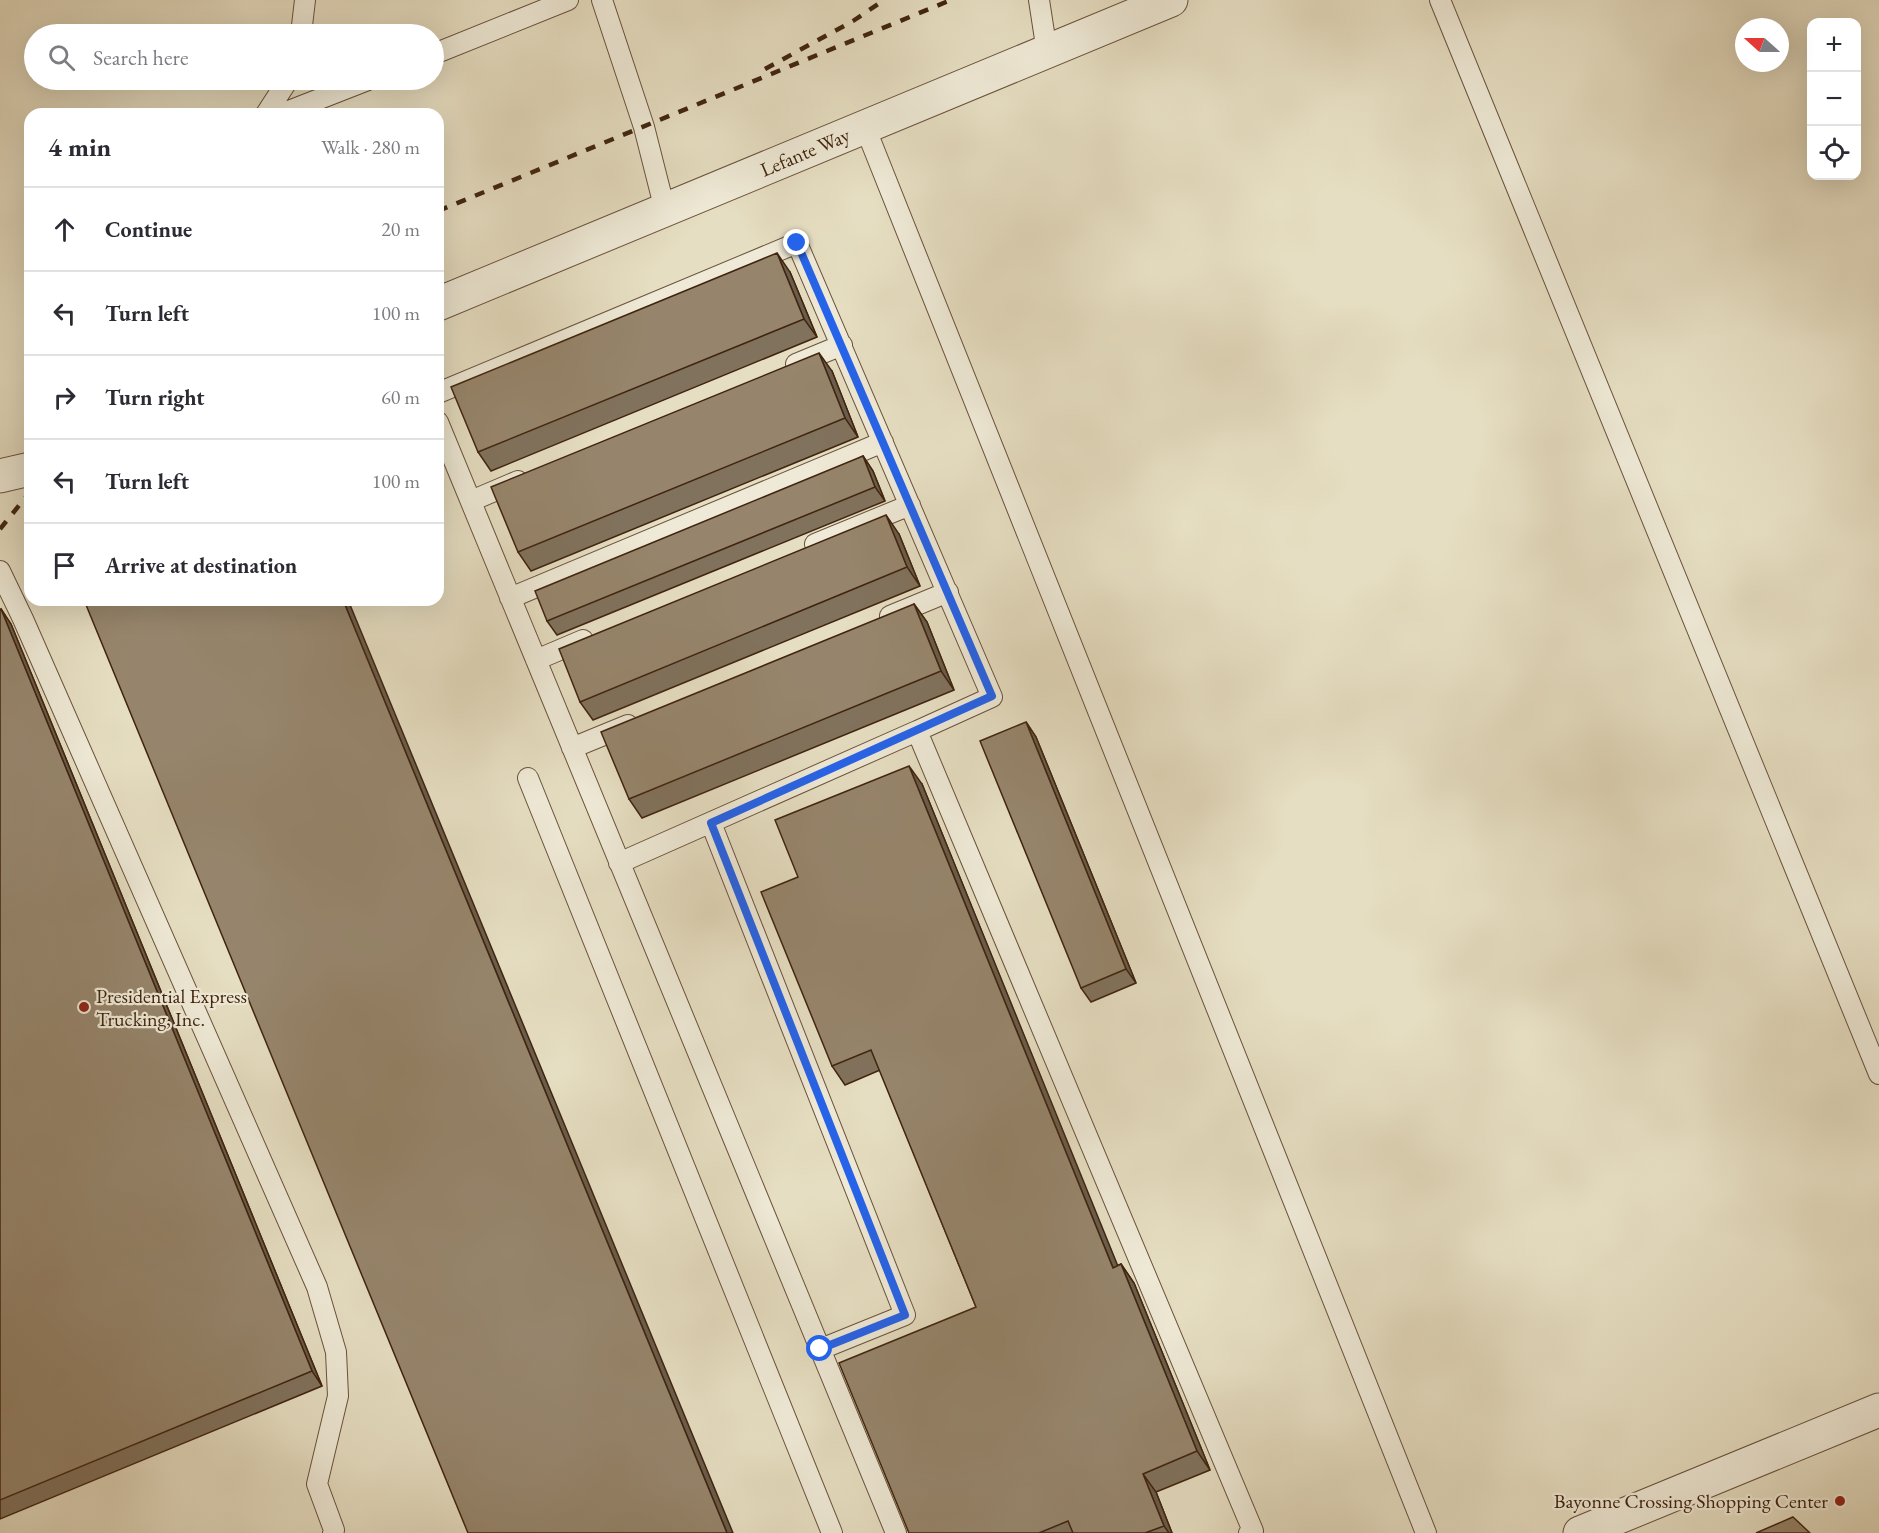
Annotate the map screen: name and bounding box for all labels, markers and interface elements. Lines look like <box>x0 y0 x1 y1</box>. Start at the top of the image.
north arrow <box>1735 18 1789 72</box>
map controls <box>1807 18 1861 180</box>
button: + <box>1807 18 1861 72</box>
search box <box>24 24 444 90</box>
icon: search <box>45 41 78 74</box>
text: Search here <box>93 43 188 72</box>
button: − <box>1807 72 1861 126</box>
street label: Lefante Way <box>756 121 854 182</box>
button: locate <box>1807 126 1861 180</box>
text: 4 min <box>48 130 111 164</box>
text: Walk · 280 m <box>321 134 420 160</box>
icon: ahead <box>48 213 81 246</box>
text: Continue <box>105 215 192 244</box>
text: 20 m <box>381 216 420 242</box>
route end <box>783 229 809 255</box>
icon: left <box>48 297 81 330</box>
text: Turn left <box>105 299 189 328</box>
text: 100 m <box>372 300 420 326</box>
icon: right <box>48 381 81 414</box>
text: Turn right <box>105 383 204 412</box>
text: 60 m <box>381 384 420 410</box>
icon: left <box>48 465 81 498</box>
text: Turn left <box>105 467 189 496</box>
text: 100 m <box>372 468 420 494</box>
icon: arrive <box>48 549 81 582</box>
text: Arrive at destination <box>105 551 297 580</box>
place label: Presidential Express Trucking, Inc. <box>96 983 247 1032</box>
marker: Presidential Express Trucking, Inc. <box>77 1000 91 1014</box>
route start <box>806 1335 832 1361</box>
place label: Bayonne Crossing Shopping Center <box>1554 1488 1828 1514</box>
marker: Bayonne Crossing Shopping Center <box>1833 1494 1847 1508</box>

